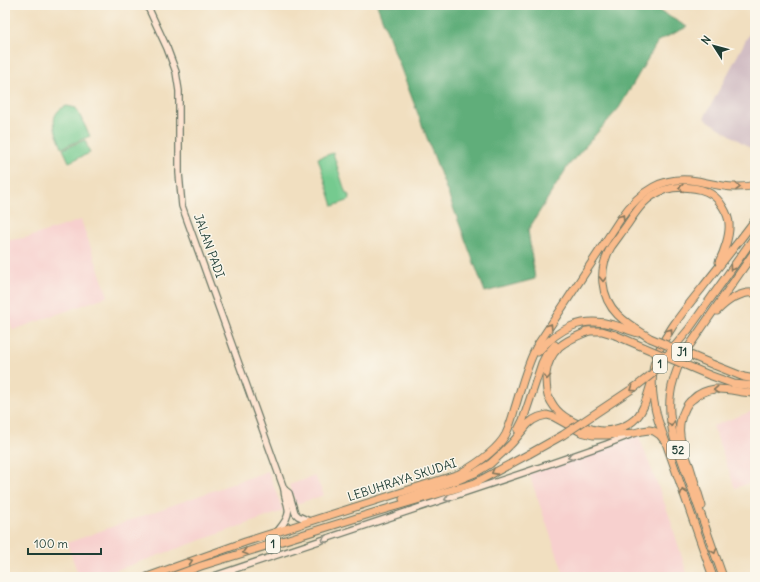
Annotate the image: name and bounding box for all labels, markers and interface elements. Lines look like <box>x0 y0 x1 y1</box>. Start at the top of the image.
north arrow <box>694 26 734 66</box>
text: N <box>698 33 714 47</box>
one-way arrow <box>735 183 741 192</box>
one-way arrow <box>678 184 684 192</box>
street label: JALAN PADI <box>191 212 228 280</box>
one-way arrow <box>617 214 625 221</box>
one-way arrow <box>730 263 737 270</box>
one-way arrow <box>599 276 607 282</box>
one-way arrow <box>545 323 552 330</box>
one-way arrow <box>665 328 673 335</box>
road number: J1 <box>672 343 692 361</box>
road number: 1 <box>653 355 667 373</box>
one-way arrow <box>542 374 551 380</box>
one-way arrow <box>630 384 637 391</box>
one-way arrow <box>713 385 719 394</box>
one-way arrow <box>666 421 675 427</box>
road number: 52 <box>667 441 689 459</box>
one-way arrow <box>567 452 574 460</box>
street label: LEBUHRAYA SKUDAI <box>346 455 458 504</box>
one-way arrow <box>491 467 499 475</box>
one-way arrow <box>679 489 687 496</box>
one-way arrow <box>444 494 451 502</box>
scale bar <box>28 530 101 556</box>
road number: 1 <box>266 535 280 553</box>
one-way arrow <box>321 535 328 543</box>
text: 100 m <box>34 536 68 551</box>
one-way arrow <box>242 547 249 556</box>
one-way arrow <box>710 548 718 555</box>
one-way arrow <box>186 557 193 566</box>

